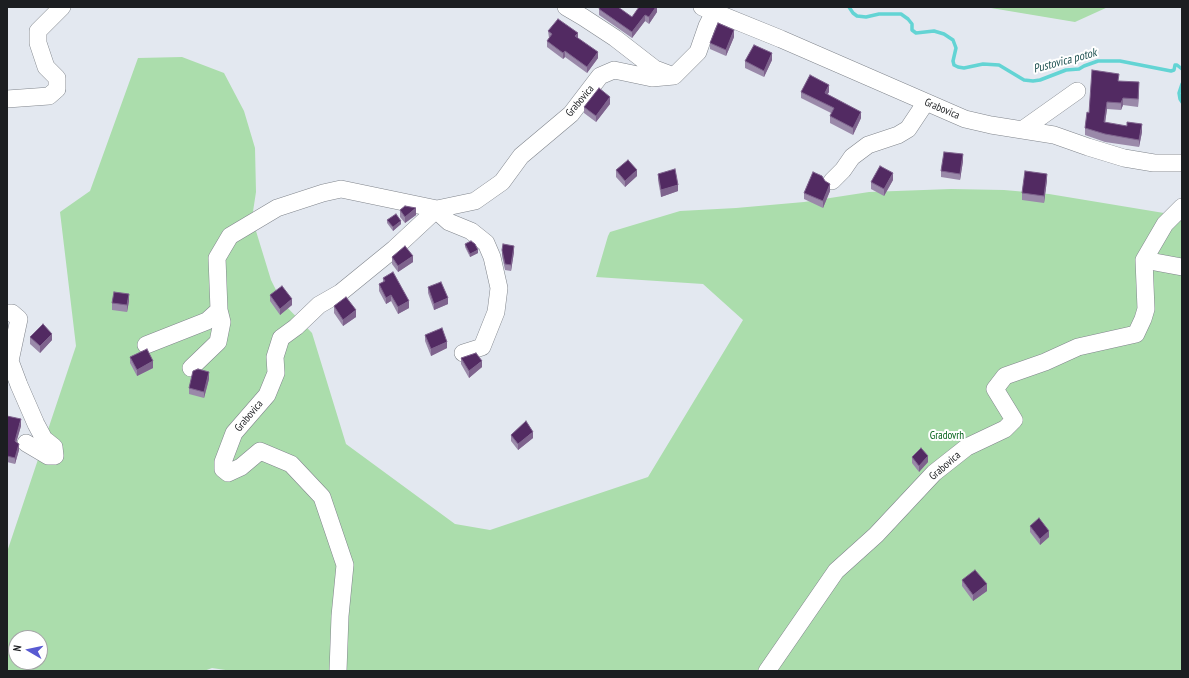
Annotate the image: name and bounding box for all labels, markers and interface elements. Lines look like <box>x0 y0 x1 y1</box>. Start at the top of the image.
water label: Pustovica potok <box>1032 46 1098 76</box>
street label: Grabovica <box>563 83 597 119</box>
street label: Grabovica <box>922 96 962 122</box>
street label: Grabovica <box>232 398 266 434</box>
park label: Gradovrh <box>930 429 964 443</box>
street label: Grabovica <box>927 449 963 483</box>
north arrow <box>8 630 48 670</box>
text: N <box>10 644 25 652</box>

